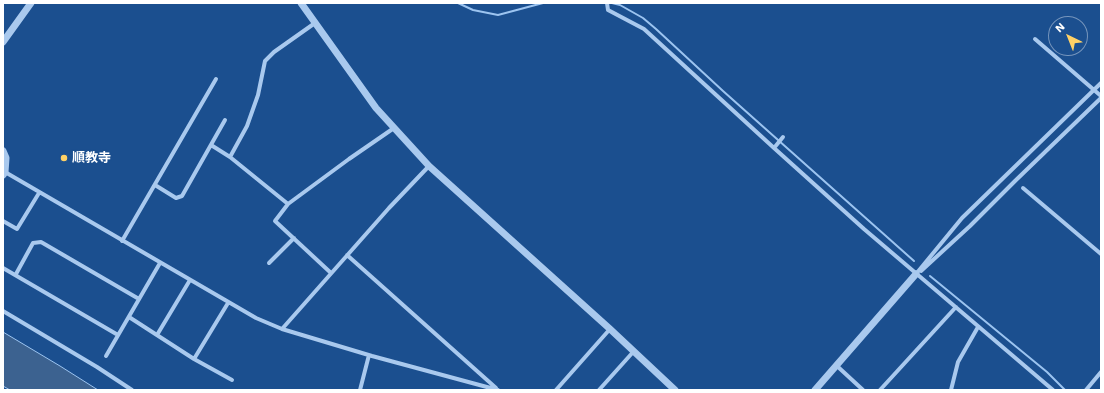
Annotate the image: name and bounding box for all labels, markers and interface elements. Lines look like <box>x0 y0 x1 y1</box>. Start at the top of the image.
north arrow <box>1048 16 1088 56</box>
text: N <box>1053 20 1068 35</box>
place label: 順教寺 <box>72 150 111 166</box>
marker: 順教寺 <box>59 153 69 163</box>

